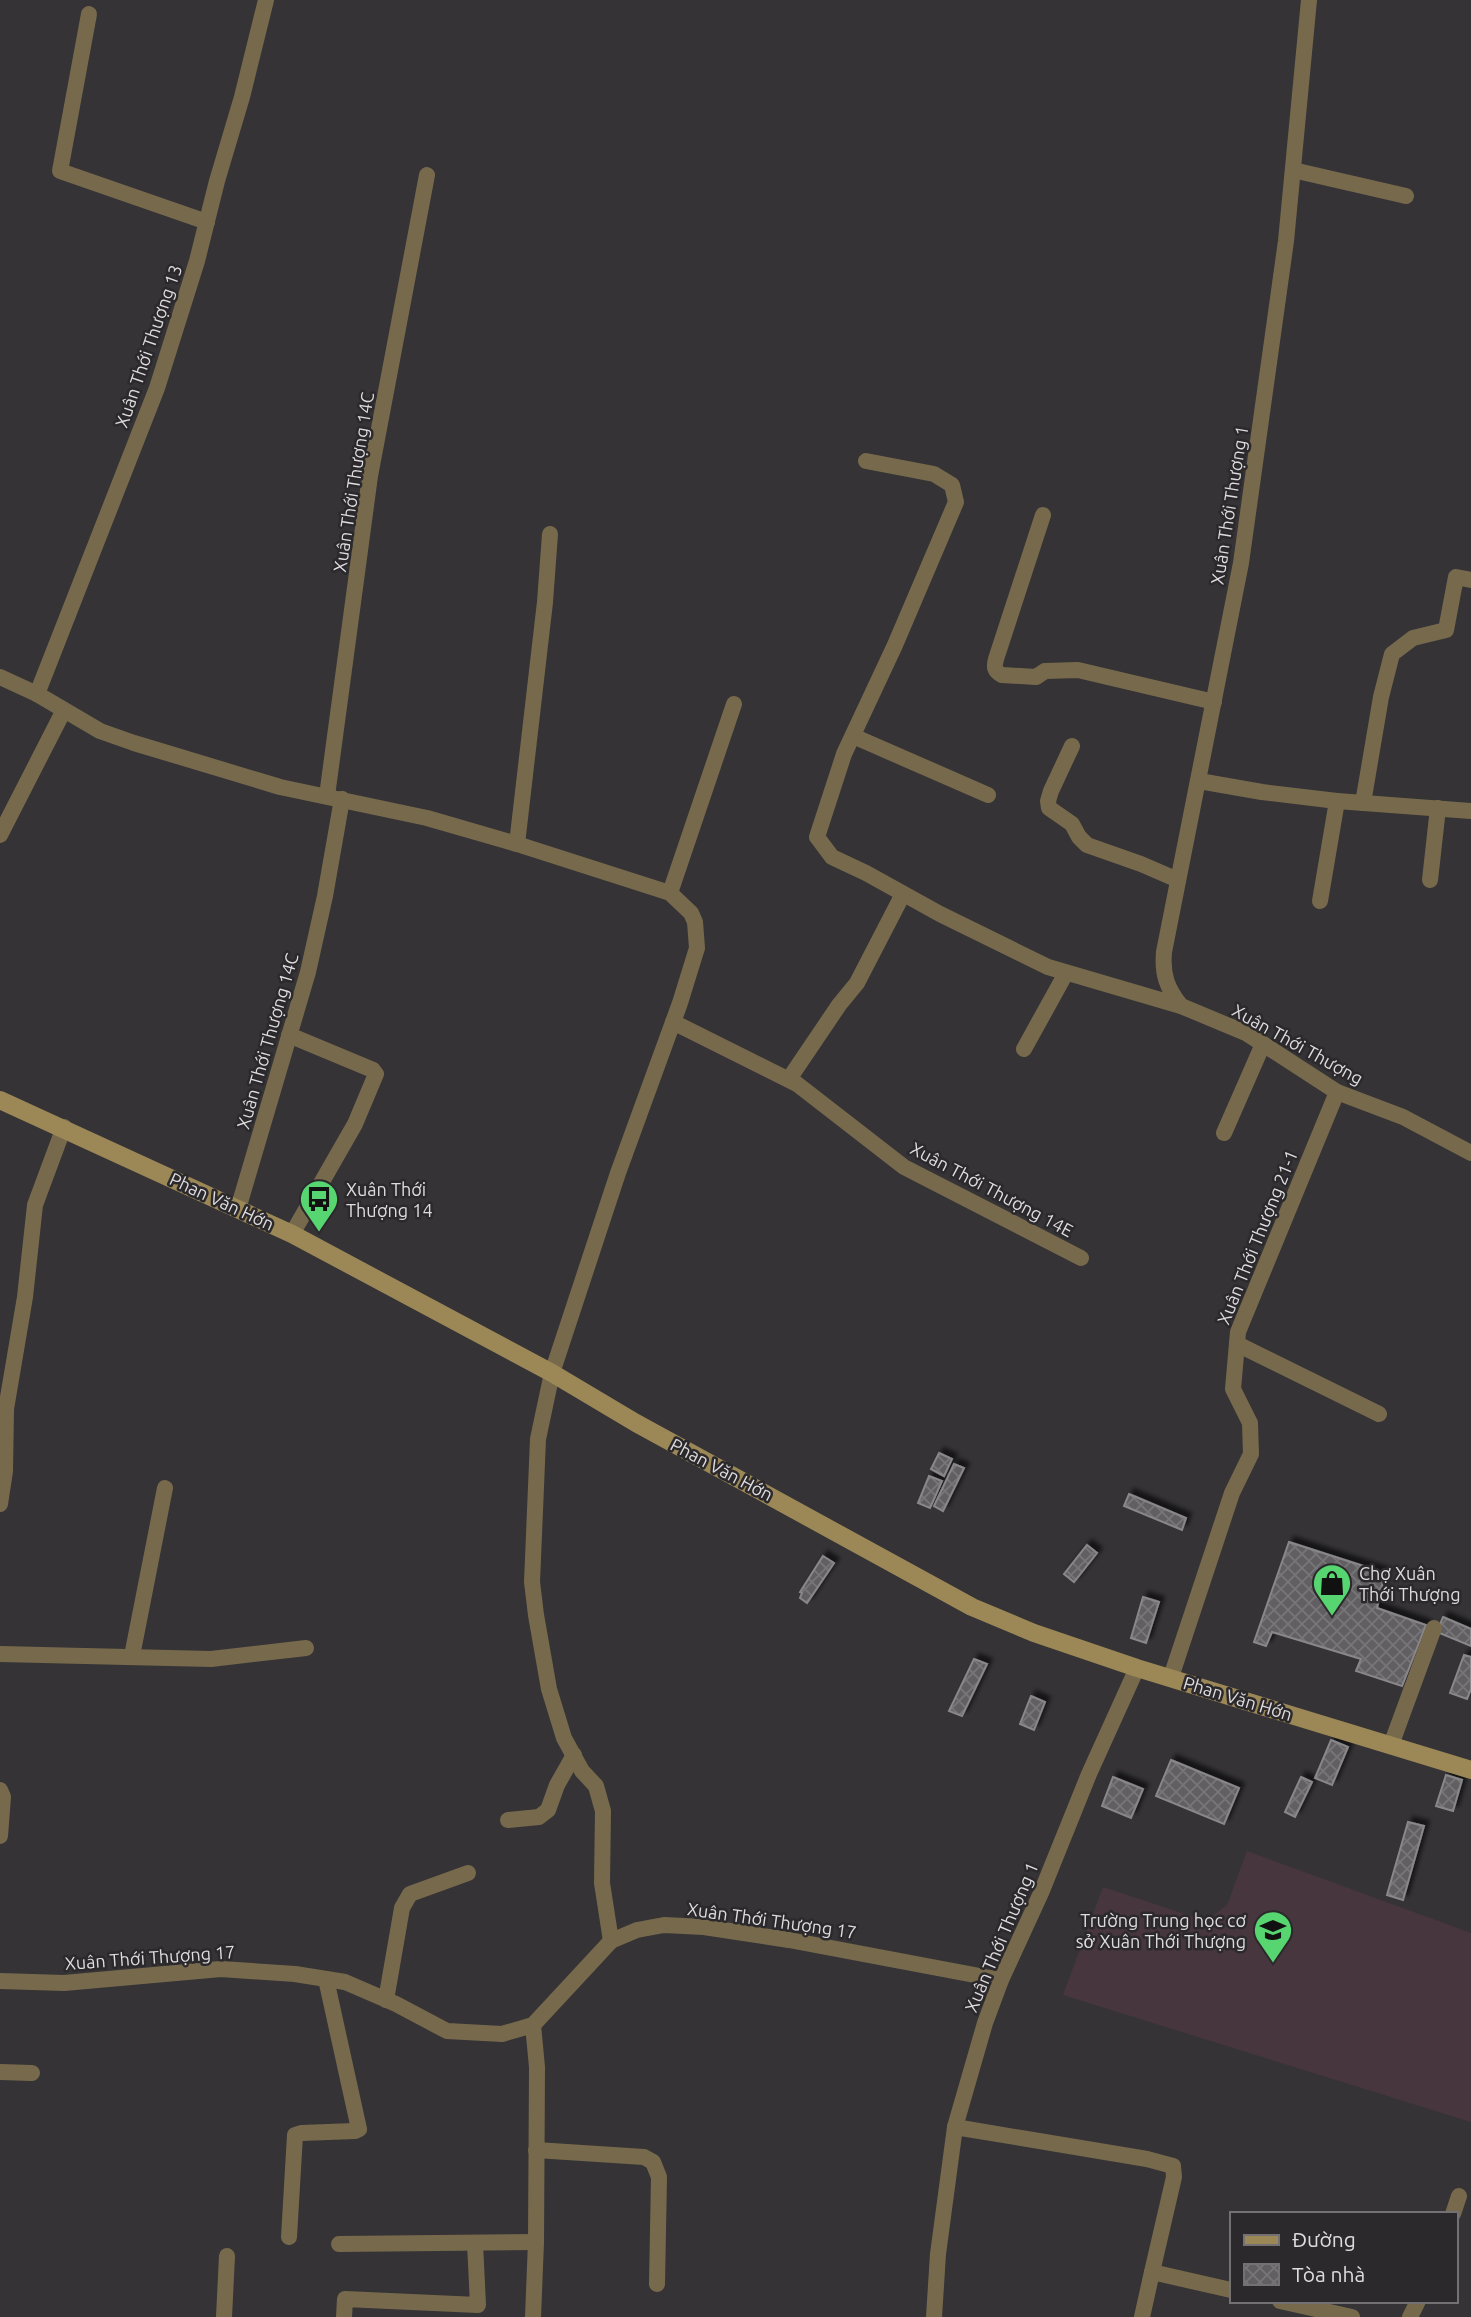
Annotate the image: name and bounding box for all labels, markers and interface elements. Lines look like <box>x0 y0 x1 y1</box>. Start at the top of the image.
street label: Xuân Thới Thượng 13 <box>111 262 185 430</box>
street label: Xuân Thới Thượng 14C <box>329 391 377 573</box>
street label: Xuân Thới Thượng 1 <box>1207 424 1251 586</box>
street label: Xuân Thới Thượng 14C <box>232 951 302 1131</box>
street label: Xuân Thới Thượng <box>1229 1000 1367 1088</box>
street label: Xuân Thới Thượng 14E <box>907 1138 1077 1240</box>
street label: Xuân Thới Thượng 21-1 <box>1213 1147 1301 1327</box>
street label: Phan Văn Hớn <box>167 1168 277 1234</box>
bus stop icon: Xuân Thới Thượng 14 <box>298 1178 340 1233</box>
place label: Xuân Thới Thượng 14 <box>346 1179 433 1220</box>
street label: Phan Văn Hớn <box>667 1434 777 1504</box>
shop icon: Chợ Xuân Thới Thượng <box>1311 1562 1353 1617</box>
place label: Chợ Xuân Thới Thượng <box>1359 1563 1461 1604</box>
street label: Phan Văn Hớn <box>1181 1672 1295 1724</box>
street label: Xuân Thới Thượng 1 <box>960 1859 1042 2015</box>
street label: Xuân Thới Thượng 17 <box>686 1898 858 1942</box>
school or university icon: Trường Trung học cơ sở Xuân Thới Thượng <box>1252 1909 1294 1964</box>
place label: Trường Trung học cơ sở Xuân Thới Thượng <box>1076 1910 1246 1951</box>
street label: Xuân Thới Thượng 17 <box>64 1941 236 1973</box>
legend <box>1230 2212 1457 2303</box>
text: Đường <box>1292 2227 1356 2251</box>
text: Tòa nhà <box>1292 2262 1365 2286</box>

